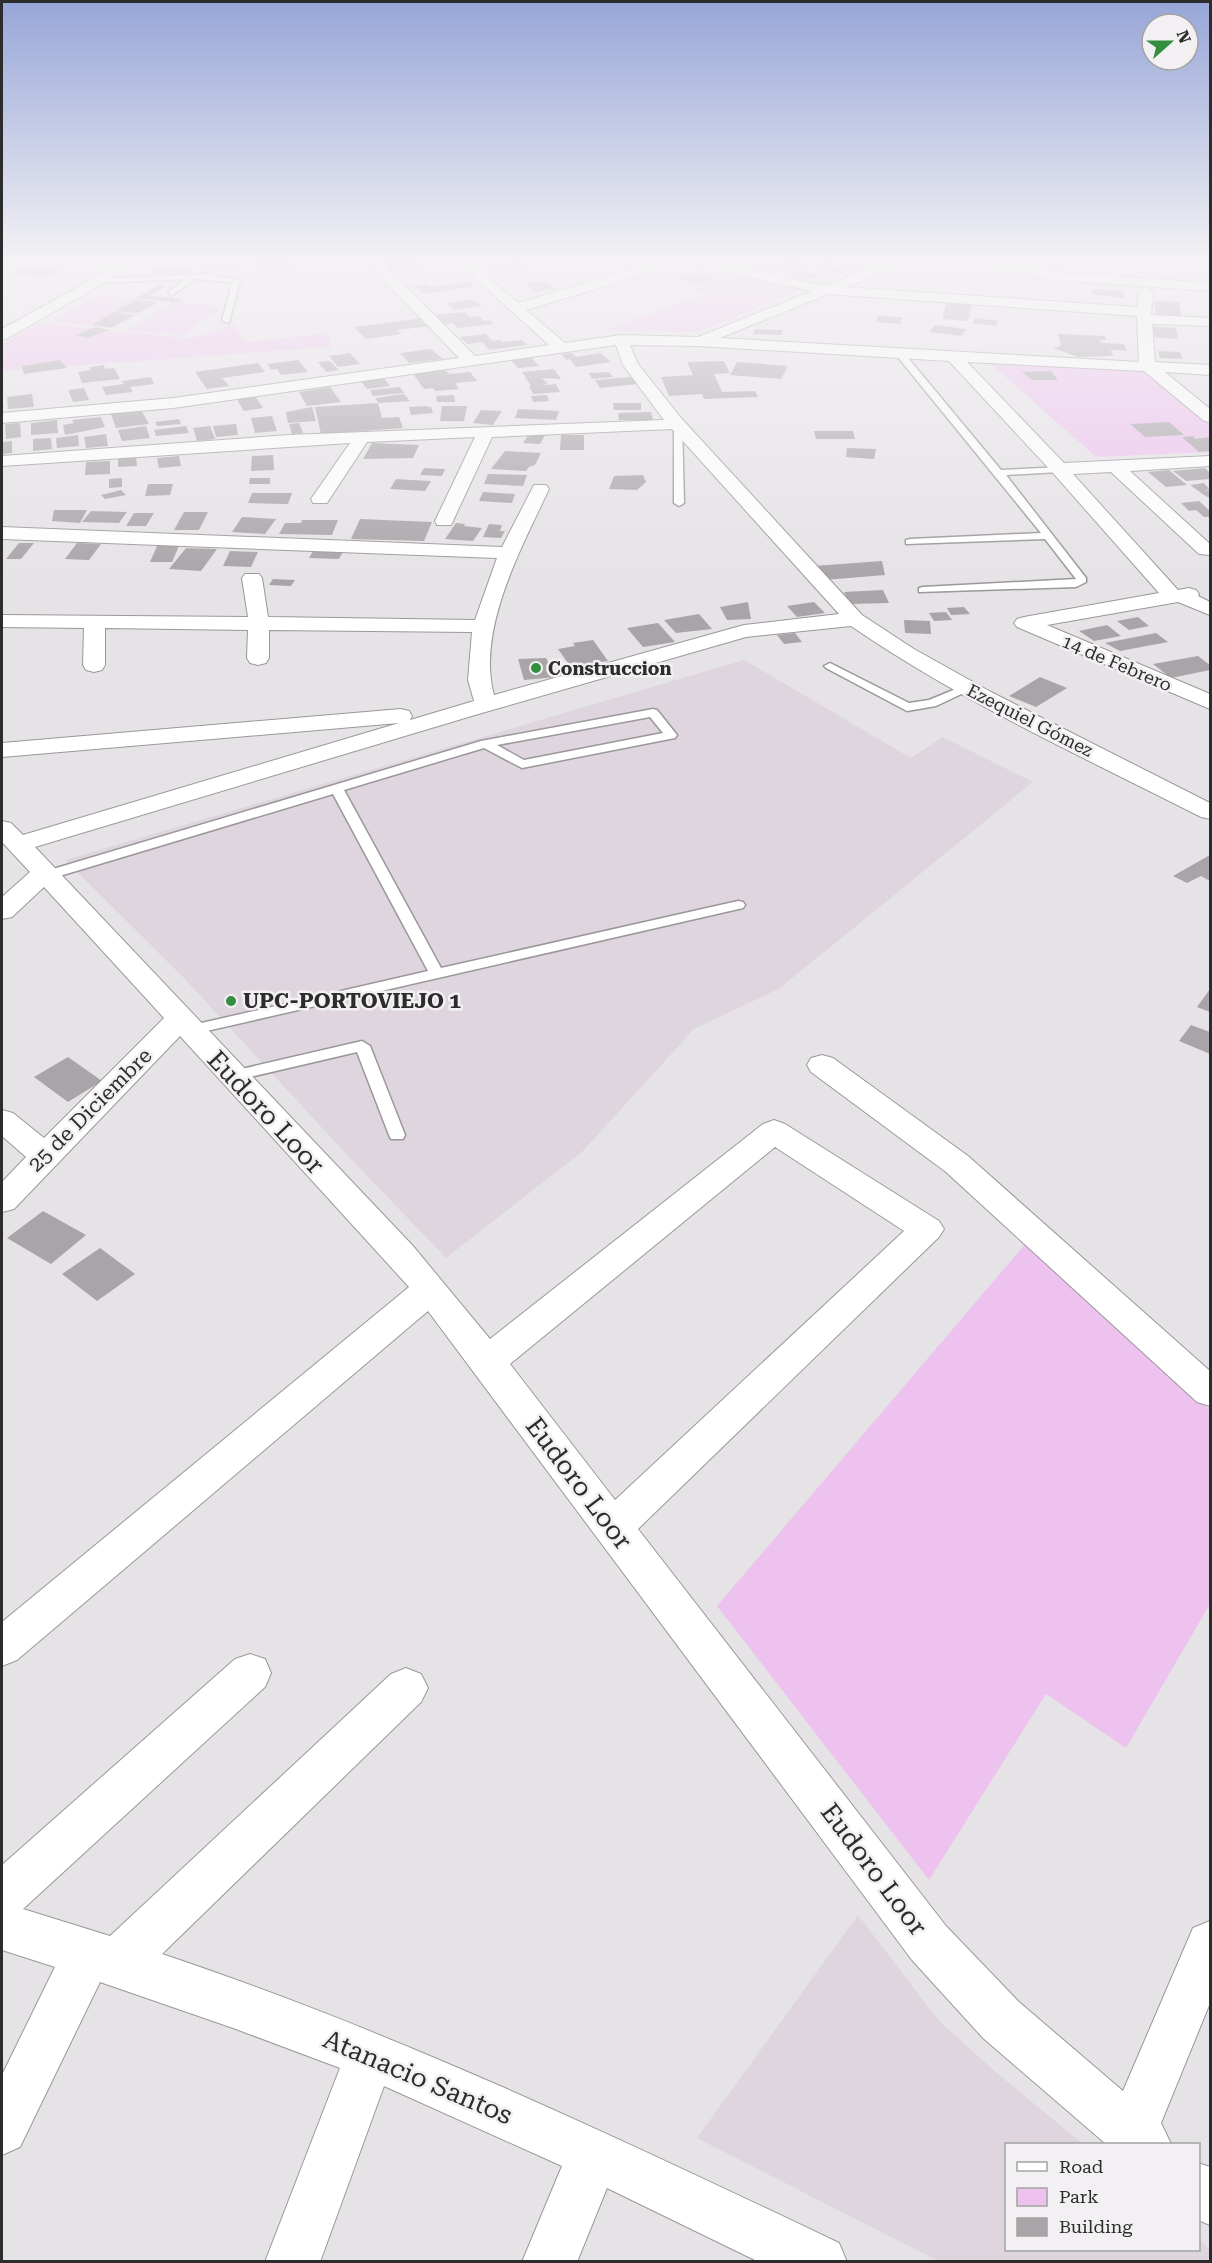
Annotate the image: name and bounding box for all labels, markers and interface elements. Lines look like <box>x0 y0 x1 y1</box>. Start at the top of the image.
north arrow <box>1140 12 1200 72</box>
text: N <box>1172 28 1195 46</box>
street label: 14 de Febrero <box>1059 630 1175 696</box>
place label: Construccion <box>548 658 672 679</box>
marker: Construccion <box>529 661 543 675</box>
street label: Ezequiel Gómez <box>964 679 1097 761</box>
place label: UPC-PORTOVIEJO 1 <box>243 989 461 1013</box>
marker: UPC-PORTOVIEJO 1 <box>224 994 238 1008</box>
street label: 25 de Diciembre <box>23 1043 157 1177</box>
street label: Eudoro Loor <box>201 1044 331 1180</box>
street label: Eudoro Loor <box>520 1411 638 1555</box>
street label: Eudoro Loor <box>815 1797 933 1941</box>
street label: Atanacio Santos <box>319 2024 517 2130</box>
legend <box>1005 2143 1200 2251</box>
text: Road <box>1059 2156 1104 2177</box>
text: Park <box>1059 2186 1099 2207</box>
text: Building <box>1059 2216 1133 2237</box>

